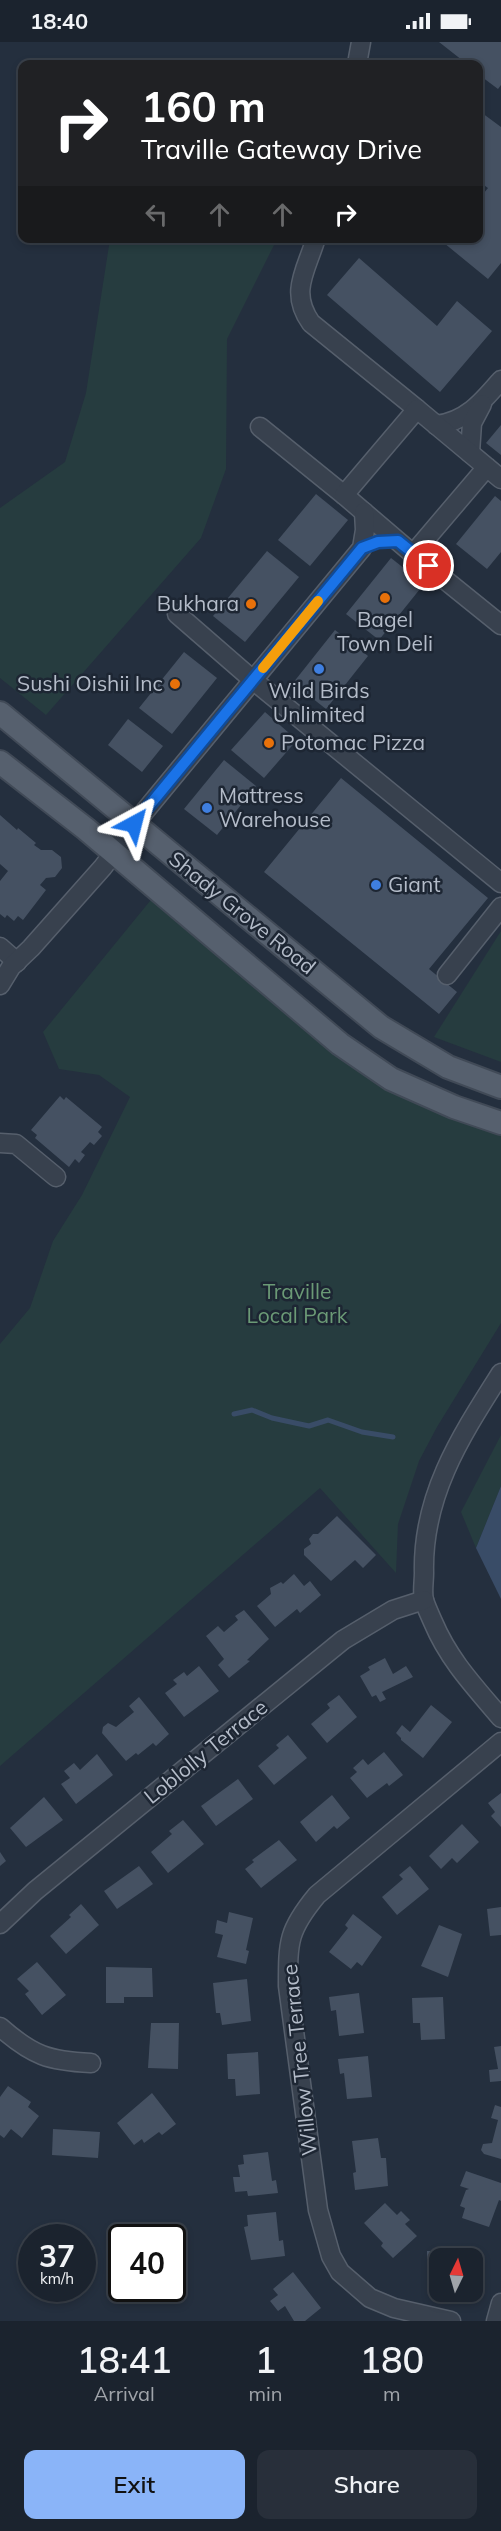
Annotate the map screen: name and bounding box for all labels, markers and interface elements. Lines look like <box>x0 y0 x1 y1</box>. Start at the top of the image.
text: 18:40 <box>30 7 88 35</box>
text: 160 m <box>141 80 266 133</box>
icon: right <box>42 84 120 162</box>
text: Traville Gateway Drive <box>141 132 422 166</box>
icon: left <box>140 198 173 231</box>
icon: ahead <box>203 198 236 231</box>
icon: ahead <box>266 198 299 231</box>
icon: right <box>329 198 362 231</box>
pin <box>403 540 454 591</box>
icon: arrive <box>412 549 445 582</box>
place label: Bukhara <box>157 590 239 616</box>
marker: Bagel Town Deli <box>378 591 392 605</box>
marker: Bukhara <box>244 597 258 611</box>
place label: Bagel Town Deli <box>337 606 433 656</box>
marker: Wild Birds Unlimited <box>312 662 326 676</box>
place label: Sushi Oishii Inc <box>17 670 163 696</box>
marker: Sushi Oishii Inc <box>168 677 182 691</box>
place label: Wild Birds Unlimited <box>268 677 370 727</box>
place label: Potomac Pizza <box>281 729 425 755</box>
marker: Potomac Pizza <box>262 736 276 750</box>
place label: Mattress Warehouse <box>219 782 331 832</box>
position arrow <box>102 792 166 856</box>
marker: Mattress Warehouse <box>200 801 214 815</box>
street label: Shady Grove Road <box>164 845 321 979</box>
place label: Giant <box>388 871 441 897</box>
marker: Giant <box>369 878 383 892</box>
park label: Traville Local Park <box>247 1278 348 1328</box>
street label: Loblolly Terrace <box>138 1693 272 1809</box>
street label: Willow Tree Terrace <box>276 1963 322 2157</box>
speed limit sign: 40 <box>108 2224 186 2302</box>
text: 37 <box>39 2237 75 2275</box>
north arrow <box>429 2248 483 2302</box>
map controls <box>429 2248 483 2302</box>
text: km/h <box>40 2269 74 2288</box>
text: 18:41 <box>77 2337 172 2382</box>
text: 1 <box>255 2337 276 2382</box>
text: 180 <box>359 2337 424 2382</box>
text: Arrival <box>94 2381 155 2406</box>
text: min <box>249 2381 283 2406</box>
text: m <box>383 2381 401 2406</box>
button: Exit <box>24 2450 245 2519</box>
button: Share <box>257 2450 477 2519</box>

